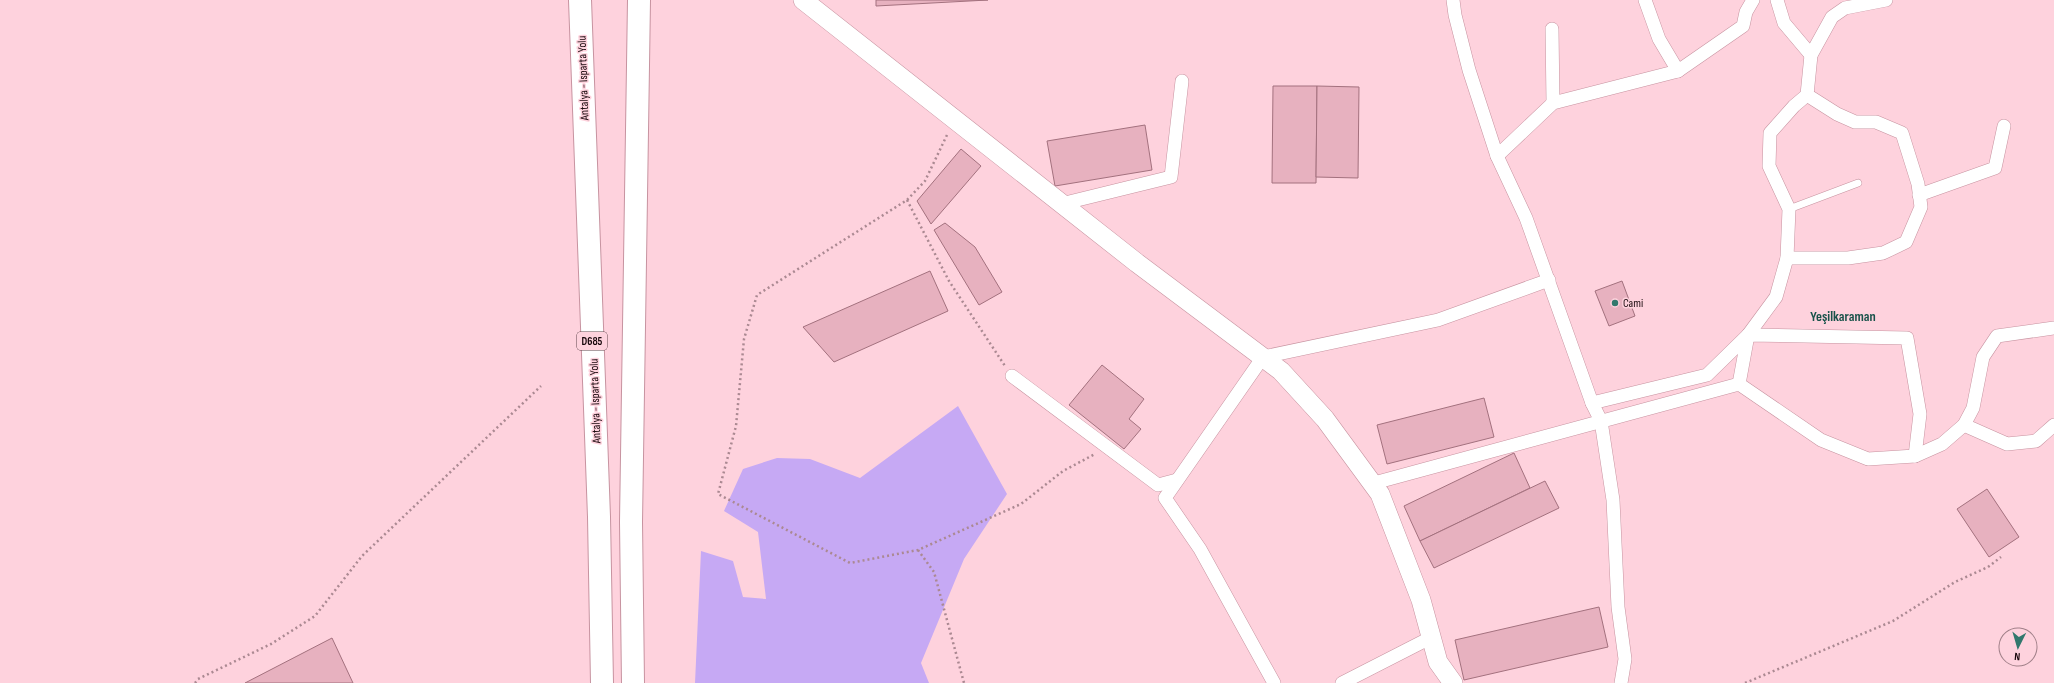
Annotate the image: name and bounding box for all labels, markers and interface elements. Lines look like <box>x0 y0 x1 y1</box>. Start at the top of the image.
street label: Antalya - Isparta Yolu <box>575 35 593 122</box>
place label: Cami <box>1623 296 1643 311</box>
marker: Cami <box>1610 298 1620 308</box>
district label: Yeşilkaraman <box>1810 308 1876 325</box>
road number: D685 <box>577 332 607 350</box>
street label: Antalya - Isparta Yolu <box>587 358 605 445</box>
north arrow <box>1998 627 2038 667</box>
text: N <box>2014 650 2021 663</box>

